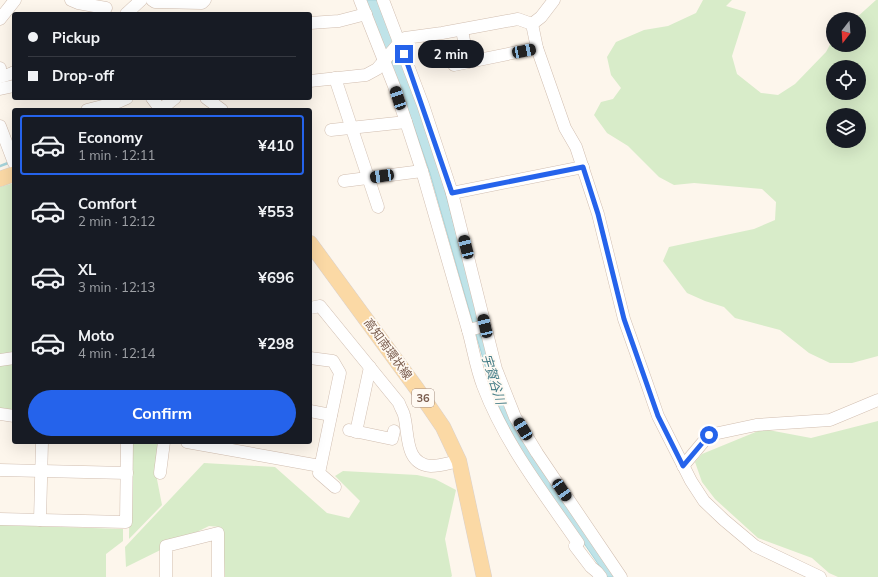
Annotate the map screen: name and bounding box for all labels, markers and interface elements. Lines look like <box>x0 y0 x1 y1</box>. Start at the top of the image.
north arrow <box>826 12 866 52</box>
map controls <box>826 12 866 148</box>
text: Pickup <box>52 28 100 47</box>
callout: 2 min <box>418 40 484 68</box>
car <box>511 43 537 59</box>
route end <box>395 45 413 63</box>
text: 2 min <box>434 46 468 62</box>
button: locate <box>826 60 866 100</box>
text: Drop-off <box>52 66 114 85</box>
car <box>389 85 407 111</box>
button: layers <box>826 108 866 148</box>
icon: car <box>30 127 66 163</box>
text: Economy <box>78 128 143 147</box>
text: ¥410 <box>258 136 294 155</box>
text: 1 min · 12:11 <box>78 147 155 163</box>
car <box>369 168 395 184</box>
icon: car <box>30 193 66 229</box>
text: Comfort <box>78 194 136 213</box>
text: ¥553 <box>258 202 294 221</box>
text: 2 min · 12:12 <box>78 213 155 229</box>
car <box>457 234 475 260</box>
icon: car <box>30 259 66 295</box>
text: XL <box>78 260 96 279</box>
text: ¥696 <box>258 268 294 287</box>
text: 3 min · 12:13 <box>78 279 155 295</box>
car <box>476 313 494 339</box>
street label: 高知南環状線 <box>361 315 416 382</box>
icon: car <box>30 325 66 361</box>
text: Moto <box>78 326 114 345</box>
text: ¥298 <box>258 334 294 353</box>
text: 4 min · 12:14 <box>78 345 155 361</box>
water label: 宇賀谷川 <box>479 352 510 408</box>
road number: 36 <box>412 389 434 407</box>
button: Confirm <box>28 390 296 436</box>
car <box>512 416 534 442</box>
route start <box>700 426 718 444</box>
car <box>550 477 574 503</box>

